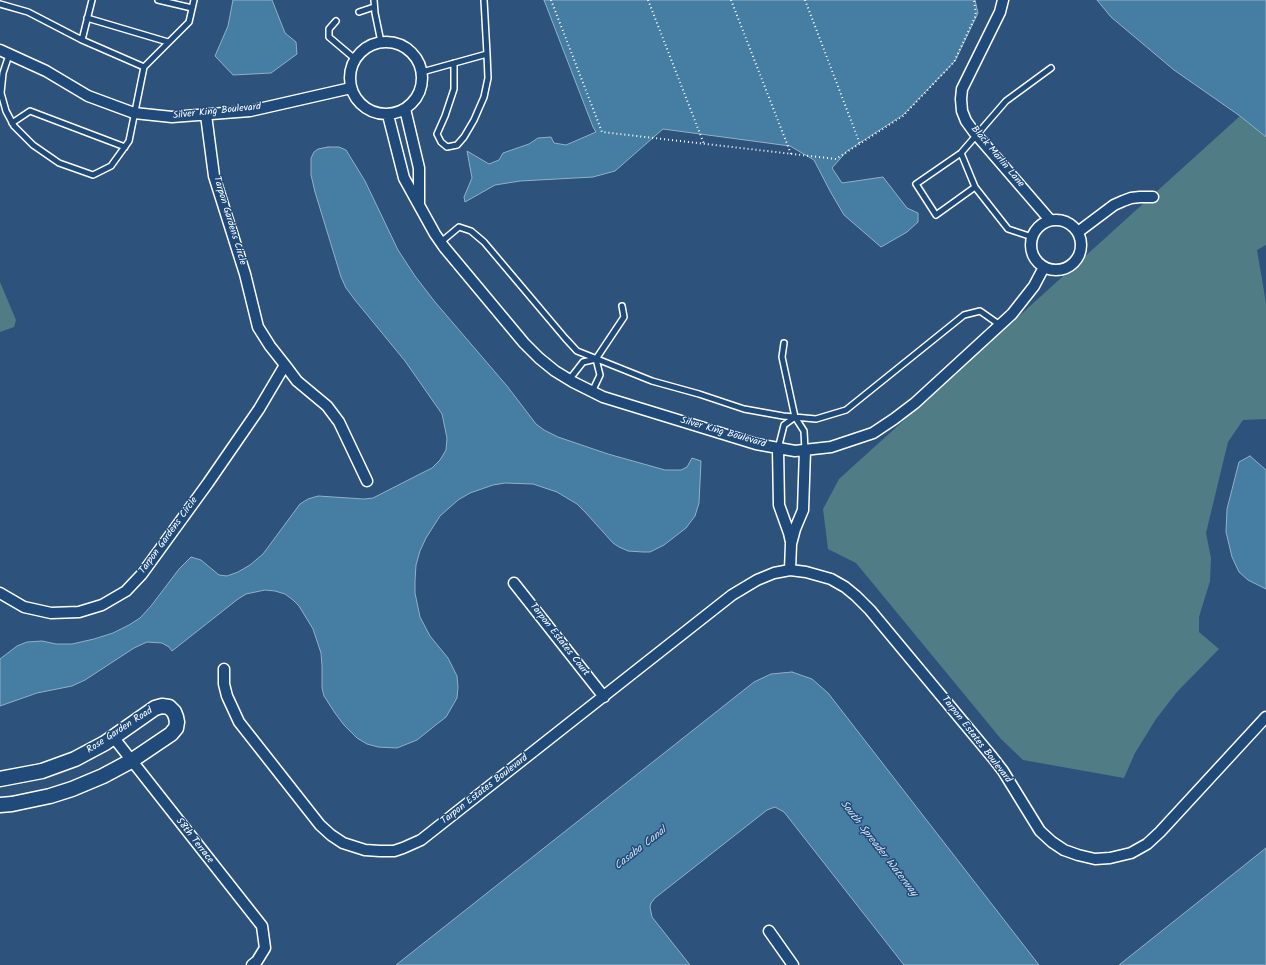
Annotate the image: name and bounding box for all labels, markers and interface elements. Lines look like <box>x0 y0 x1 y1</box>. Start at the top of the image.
street label: Silver King Boulevard <box>172 101 262 123</box>
street label: Black Marlin Lane <box>968 124 1026 190</box>
street label: Tarpon Gardens Circle <box>210 175 248 267</box>
street label: Silver King Boulevard <box>679 415 767 451</box>
street label: Tarpon Gardens Circle <box>137 495 201 577</box>
street label: Tarpon Estates Court <box>527 601 591 679</box>
street label: Tarpon Estates Boulevard <box>938 694 1014 786</box>
street label: Rose Garden Road <box>85 705 155 757</box>
street label: Tarpon Estates Boulevard <box>439 752 531 828</box>
water label: South Spreader Waterway <box>836 798 920 900</box>
street label: 58th Terrace <box>172 816 216 866</box>
water label: Casaba Canal <box>612 825 670 873</box>

